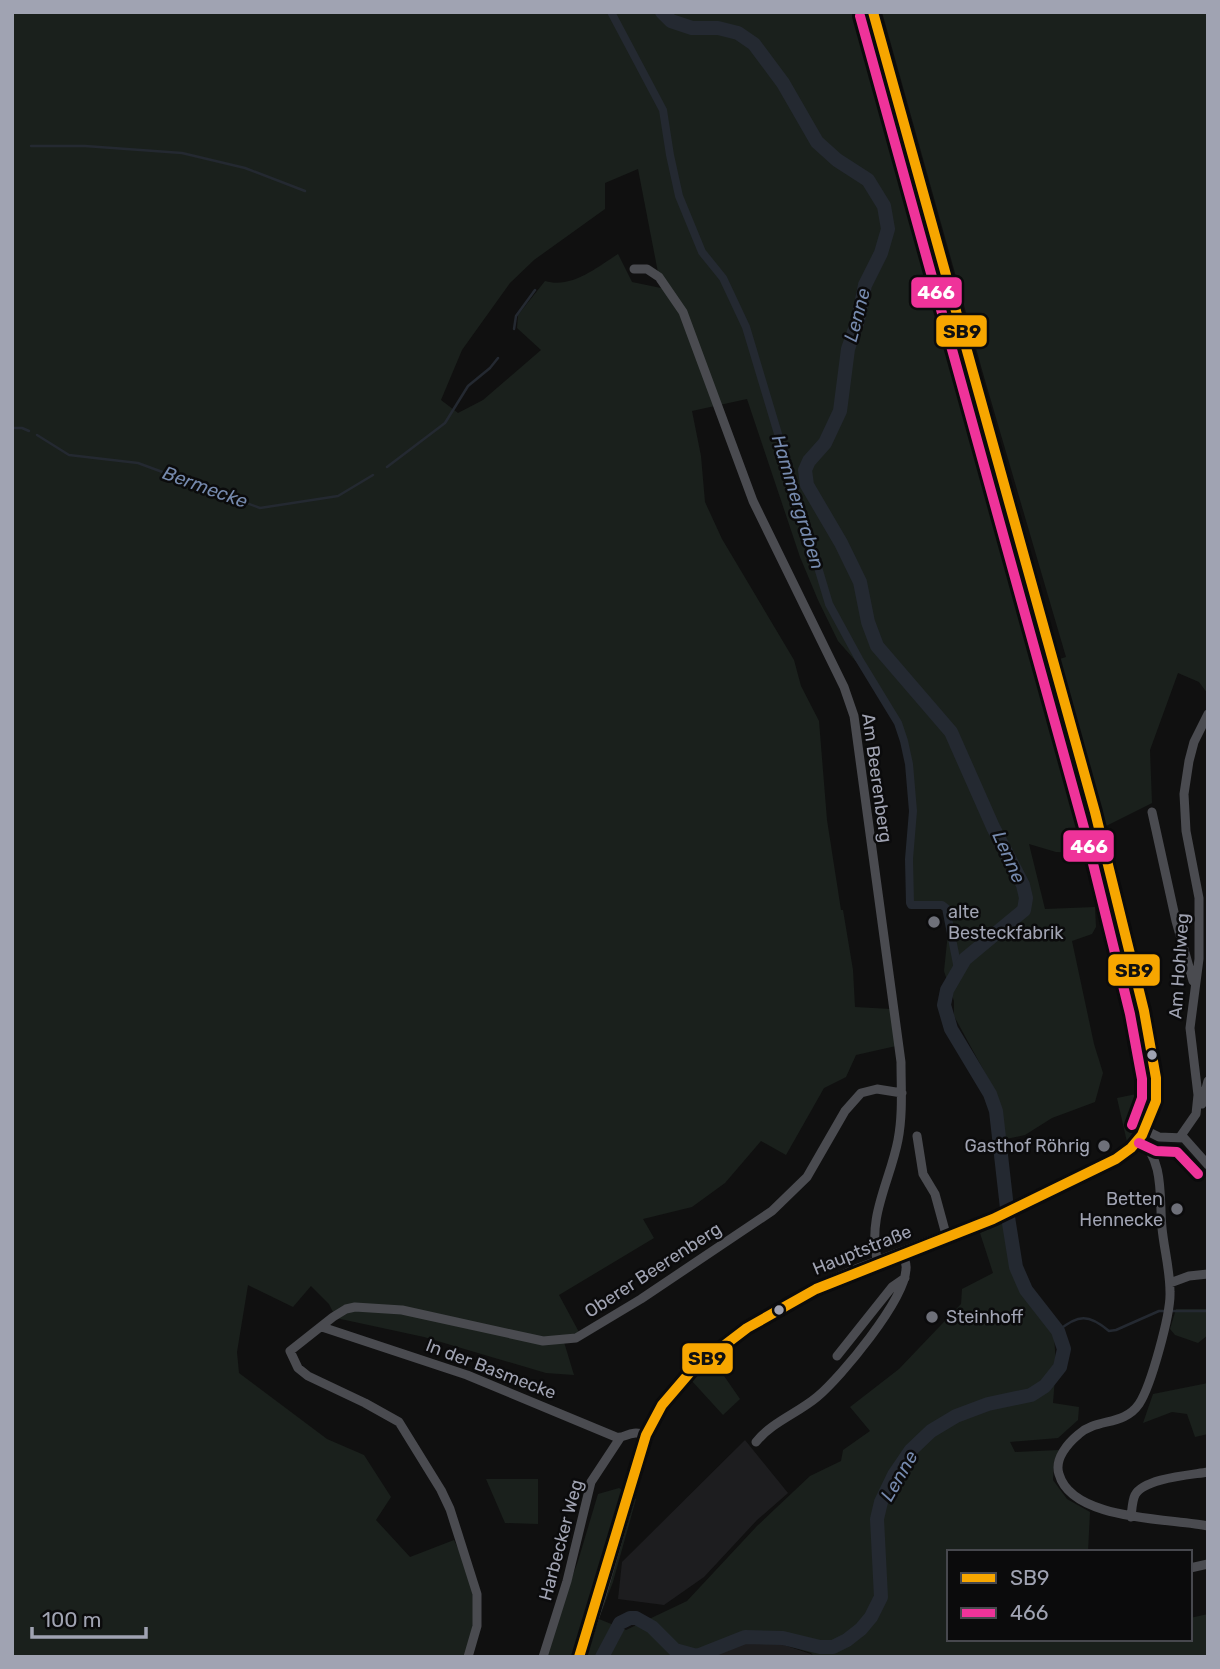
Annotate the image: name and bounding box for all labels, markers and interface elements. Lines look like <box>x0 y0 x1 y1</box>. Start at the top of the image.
line badge: 466 <box>910 276 963 309</box>
text: 466 <box>917 281 955 304</box>
water label: Lenne <box>839 285 875 344</box>
line badge: SB9 <box>935 314 988 348</box>
text: SB9 <box>943 320 981 343</box>
water label: Hammergraben <box>767 432 829 572</box>
water label: Bermecke <box>159 461 251 513</box>
street label: Am Beerenberg <box>857 712 897 844</box>
water label: Lenne <box>987 827 1031 887</box>
line badge: 466 <box>1062 829 1115 863</box>
text: 466 <box>1070 835 1108 858</box>
place label: alte Besteckfabrik <box>948 901 1064 944</box>
street label: Am Hohlweg <box>1164 912 1194 1020</box>
marker: alte Besteckfabrik <box>926 914 942 930</box>
line badge: SB9 <box>1107 953 1161 987</box>
text: SB9 <box>1115 959 1153 982</box>
unlabelled marker <box>1145 1048 1159 1062</box>
place label: Gasthof Röhrig <box>965 1135 1090 1157</box>
marker: Gasthof Röhrig <box>1096 1138 1112 1154</box>
place label: Betten Hennecke <box>1079 1188 1163 1231</box>
marker: Betten Hennecke <box>1169 1201 1185 1217</box>
street label: Oberer Beerenberg <box>581 1218 725 1322</box>
street label: Hauptstraße <box>809 1220 915 1280</box>
unlabelled marker <box>772 1303 786 1317</box>
place label: Steinhoff <box>946 1306 1024 1328</box>
marker: Steinhoff <box>924 1309 940 1325</box>
street label: In der Basmecke <box>423 1334 559 1404</box>
line badge: SB9 <box>681 1342 734 1375</box>
text: SB9 <box>688 1347 726 1370</box>
water label: Lenne <box>875 1446 923 1505</box>
street label: Harbecker Weg <box>534 1477 588 1603</box>
legend <box>947 1550 1192 1641</box>
text: SB9 <box>1010 1565 1050 1590</box>
scale bar <box>32 1596 145 1640</box>
text: 466 <box>1010 1600 1048 1625</box>
text: 100 m <box>42 1607 101 1632</box>

